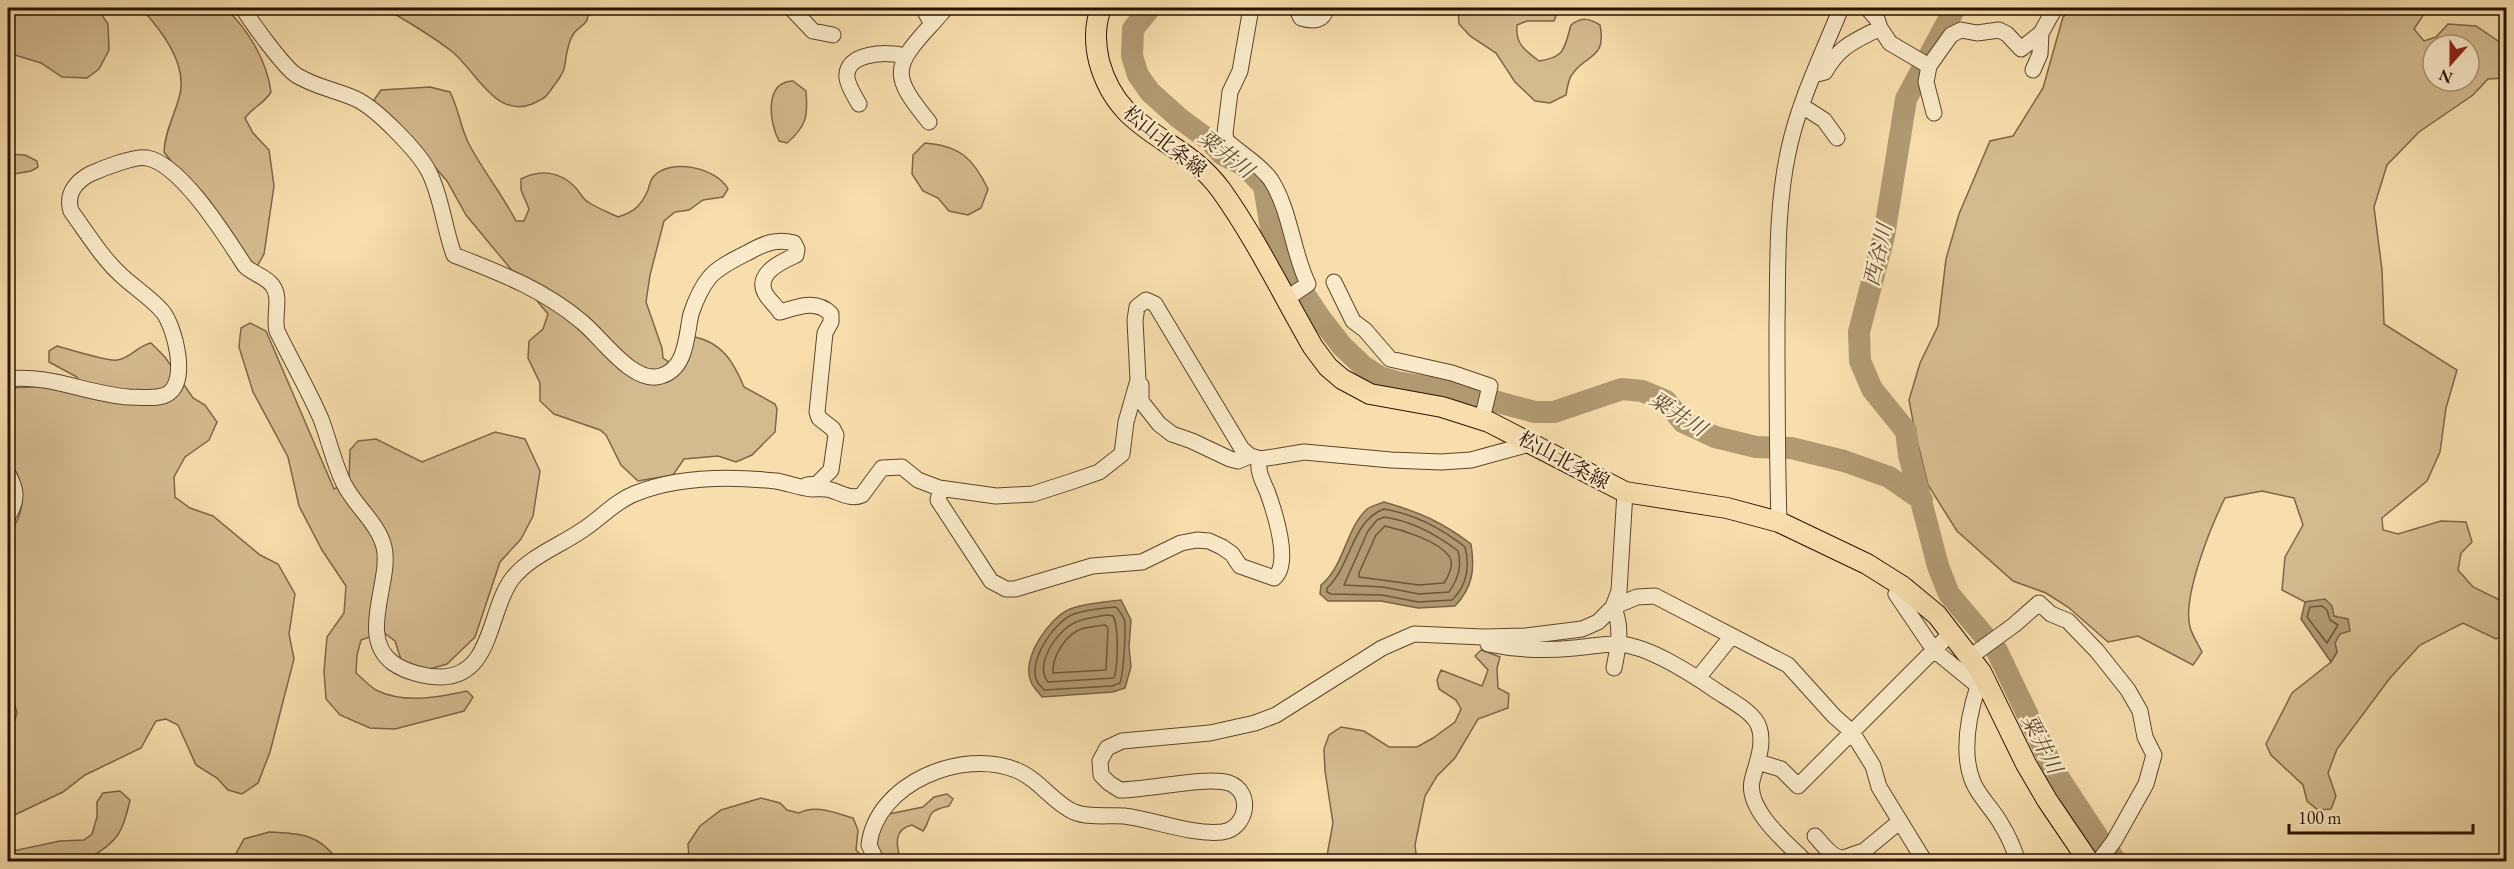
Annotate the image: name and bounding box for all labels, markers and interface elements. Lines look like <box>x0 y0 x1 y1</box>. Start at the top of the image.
north arrow <box>2421 33 2481 93</box>
text: N <box>2436 64 2456 89</box>
street label: 松山北条線 <box>1118 99 1212 183</box>
water label: 粟井川 <box>1193 124 1261 185</box>
water label: 西谷川 <box>1857 219 1898 289</box>
water label: 粟井川 <box>1645 385 1714 443</box>
street label: 松山北条線 <box>1514 425 1614 495</box>
water label: 粟井川 <box>2016 710 2070 780</box>
scale bar <box>2289 797 2474 835</box>
text: 100 m <box>2298 806 2342 829</box>

